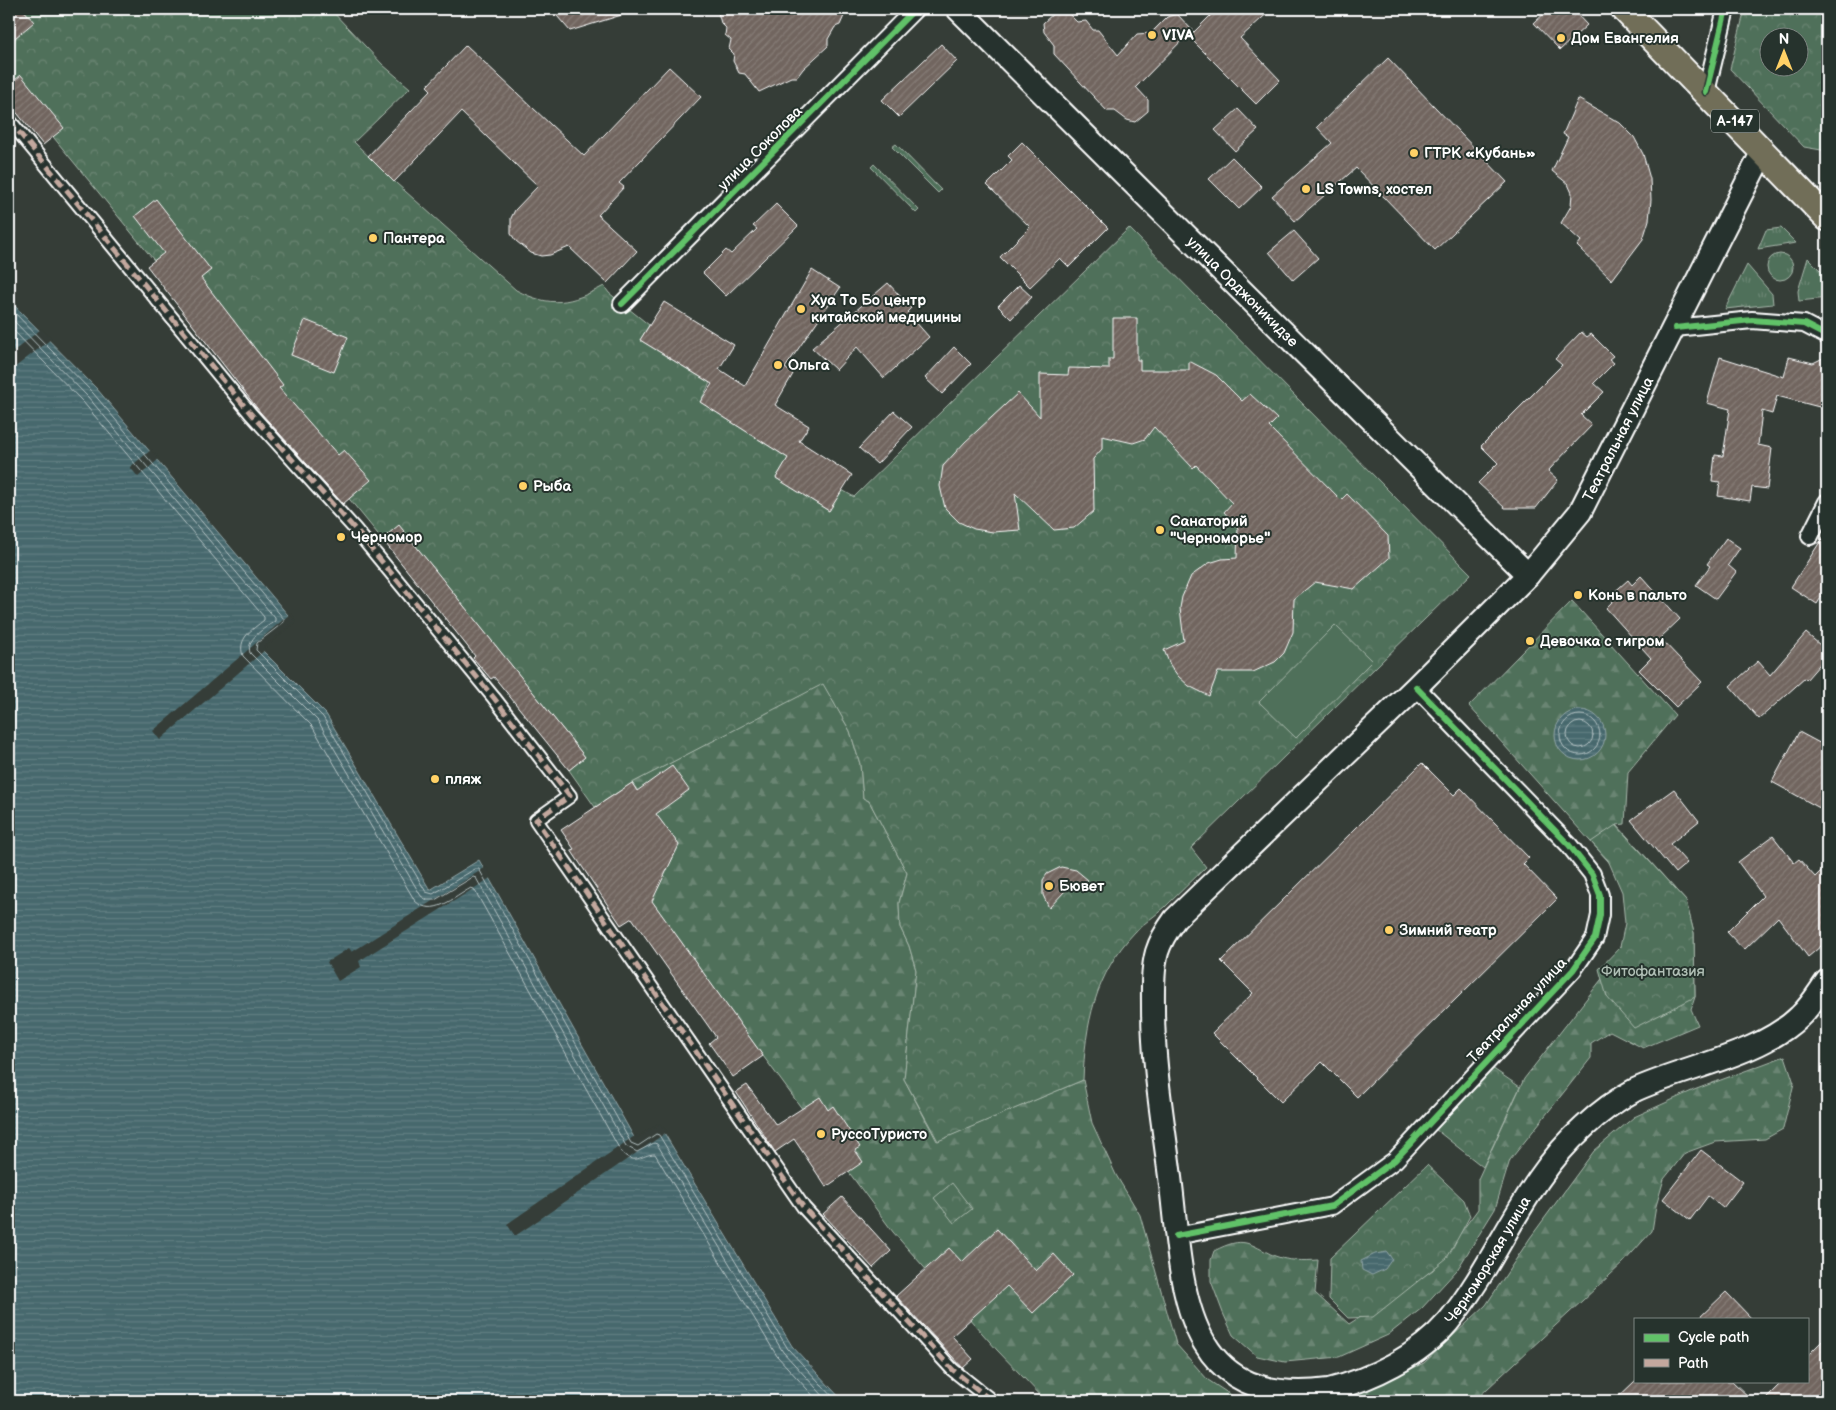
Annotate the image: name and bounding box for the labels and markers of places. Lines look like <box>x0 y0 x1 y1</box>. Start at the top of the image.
place label: VIVA <box>1162 26 1194 45</box>
marker: VIVA <box>1146 29 1158 41</box>
place label: Дом Евангелия <box>1571 29 1679 48</box>
marker: Дом Евангелия <box>1555 32 1567 44</box>
place label: ГТРК «Кубань» <box>1424 144 1536 163</box>
marker: ГТРК «Кубань» <box>1408 147 1420 159</box>
place label: LS Towns, хостел <box>1316 180 1432 199</box>
marker: LS Towns, хостел <box>1300 183 1312 195</box>
place label: Пантера <box>383 229 445 248</box>
marker: Пантера <box>367 232 379 244</box>
place label: Хуа То Бо центр китайской медицины <box>810 291 961 327</box>
marker: Хуа То Бо центр китайской медицины <box>795 303 807 315</box>
place label: Ольга <box>788 356 830 375</box>
marker: Ольга <box>772 359 784 371</box>
place label: Рыба <box>533 477 572 496</box>
marker: Рыба <box>517 480 529 492</box>
place label: Санаторий "Черноморье" <box>1170 512 1270 548</box>
marker: Санаторий "Черноморье" <box>1154 524 1166 536</box>
place label: Черномор <box>351 528 423 547</box>
marker: Черномор <box>335 531 347 543</box>
place label: Конь в пальто <box>1588 586 1687 605</box>
marker: Конь в пальто <box>1572 589 1584 601</box>
place label: Девочка с тигром <box>1540 632 1665 651</box>
marker: Девочка с тигром <box>1524 635 1536 647</box>
place label: пляж <box>445 770 482 789</box>
marker: пляж <box>429 773 441 785</box>
place label: Бювет <box>1059 877 1105 896</box>
marker: Бювет <box>1043 880 1055 892</box>
place label: Зимний театр <box>1399 921 1497 940</box>
marker: Зимний театр <box>1383 924 1395 936</box>
place label: РуссоТуристо <box>831 1125 927 1144</box>
marker: РуссоТуристо <box>815 1128 827 1140</box>

